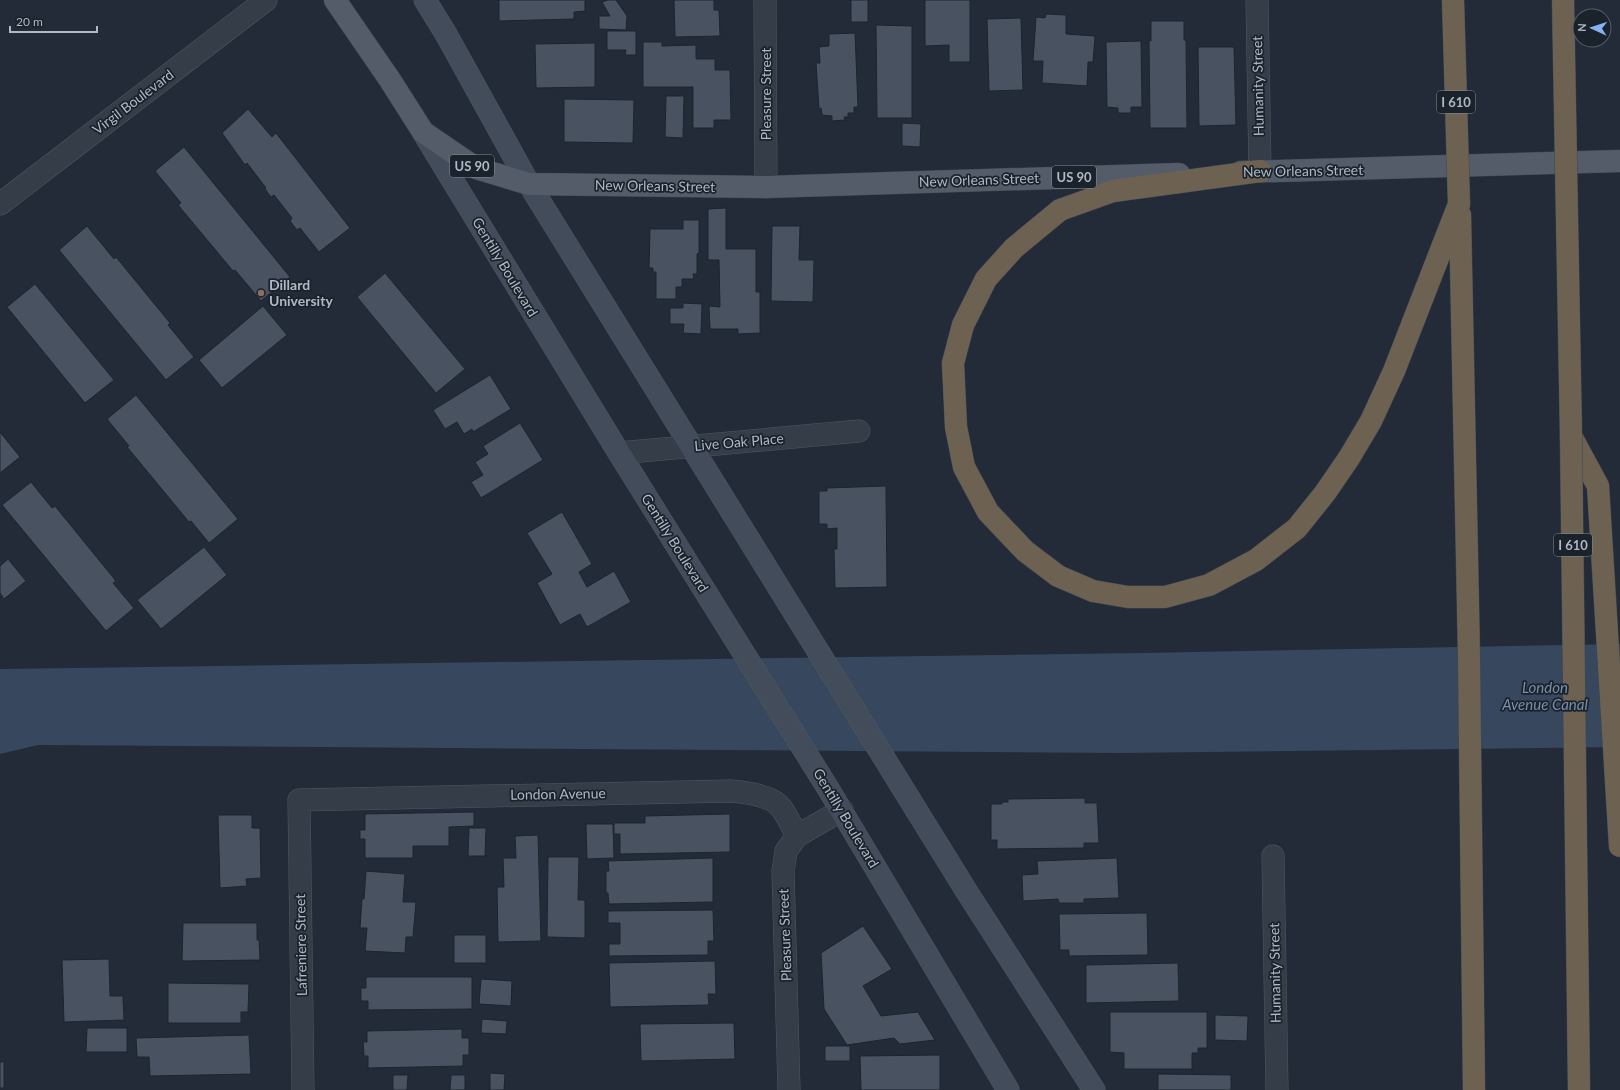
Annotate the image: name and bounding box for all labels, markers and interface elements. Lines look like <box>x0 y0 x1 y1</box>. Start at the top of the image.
scale bar <box>10 8 97 34</box>
north arrow <box>1572 8 1612 48</box>
text: 20 m <box>16 14 43 29</box>
text: N <box>1575 23 1588 32</box>
street label: Humanity Street <box>1248 36 1267 136</box>
street label: Pleasure Street <box>757 48 774 140</box>
street label: Virgil Boulevard <box>89 66 177 138</box>
road number: I 610 <box>1437 91 1475 113</box>
road number: US 90 <box>450 155 494 177</box>
street label: New Orleans Street <box>1243 161 1363 180</box>
road number: US 90 <box>1052 166 1096 188</box>
street label: New Orleans Street <box>919 169 1039 190</box>
street label: New Orleans Street <box>595 176 715 195</box>
street label: Gentilly Boulevard <box>469 214 542 319</box>
place label: Dillard University <box>269 276 333 309</box>
marker: Dillard University <box>256 288 266 298</box>
street label: Live Oak Place <box>693 429 784 454</box>
street label: Gentilly Boulevard <box>638 490 713 595</box>
road number: I 610 <box>1554 534 1592 556</box>
water label: London Avenue Canal <box>1501 678 1588 713</box>
street label: Gentilly Boulevard <box>810 765 883 870</box>
street label: London Avenue <box>510 784 606 803</box>
street label: Pleasure Street <box>774 888 795 982</box>
street label: Lafreniere Street <box>291 894 310 996</box>
street label: Humanity Street <box>1265 923 1284 1023</box>

